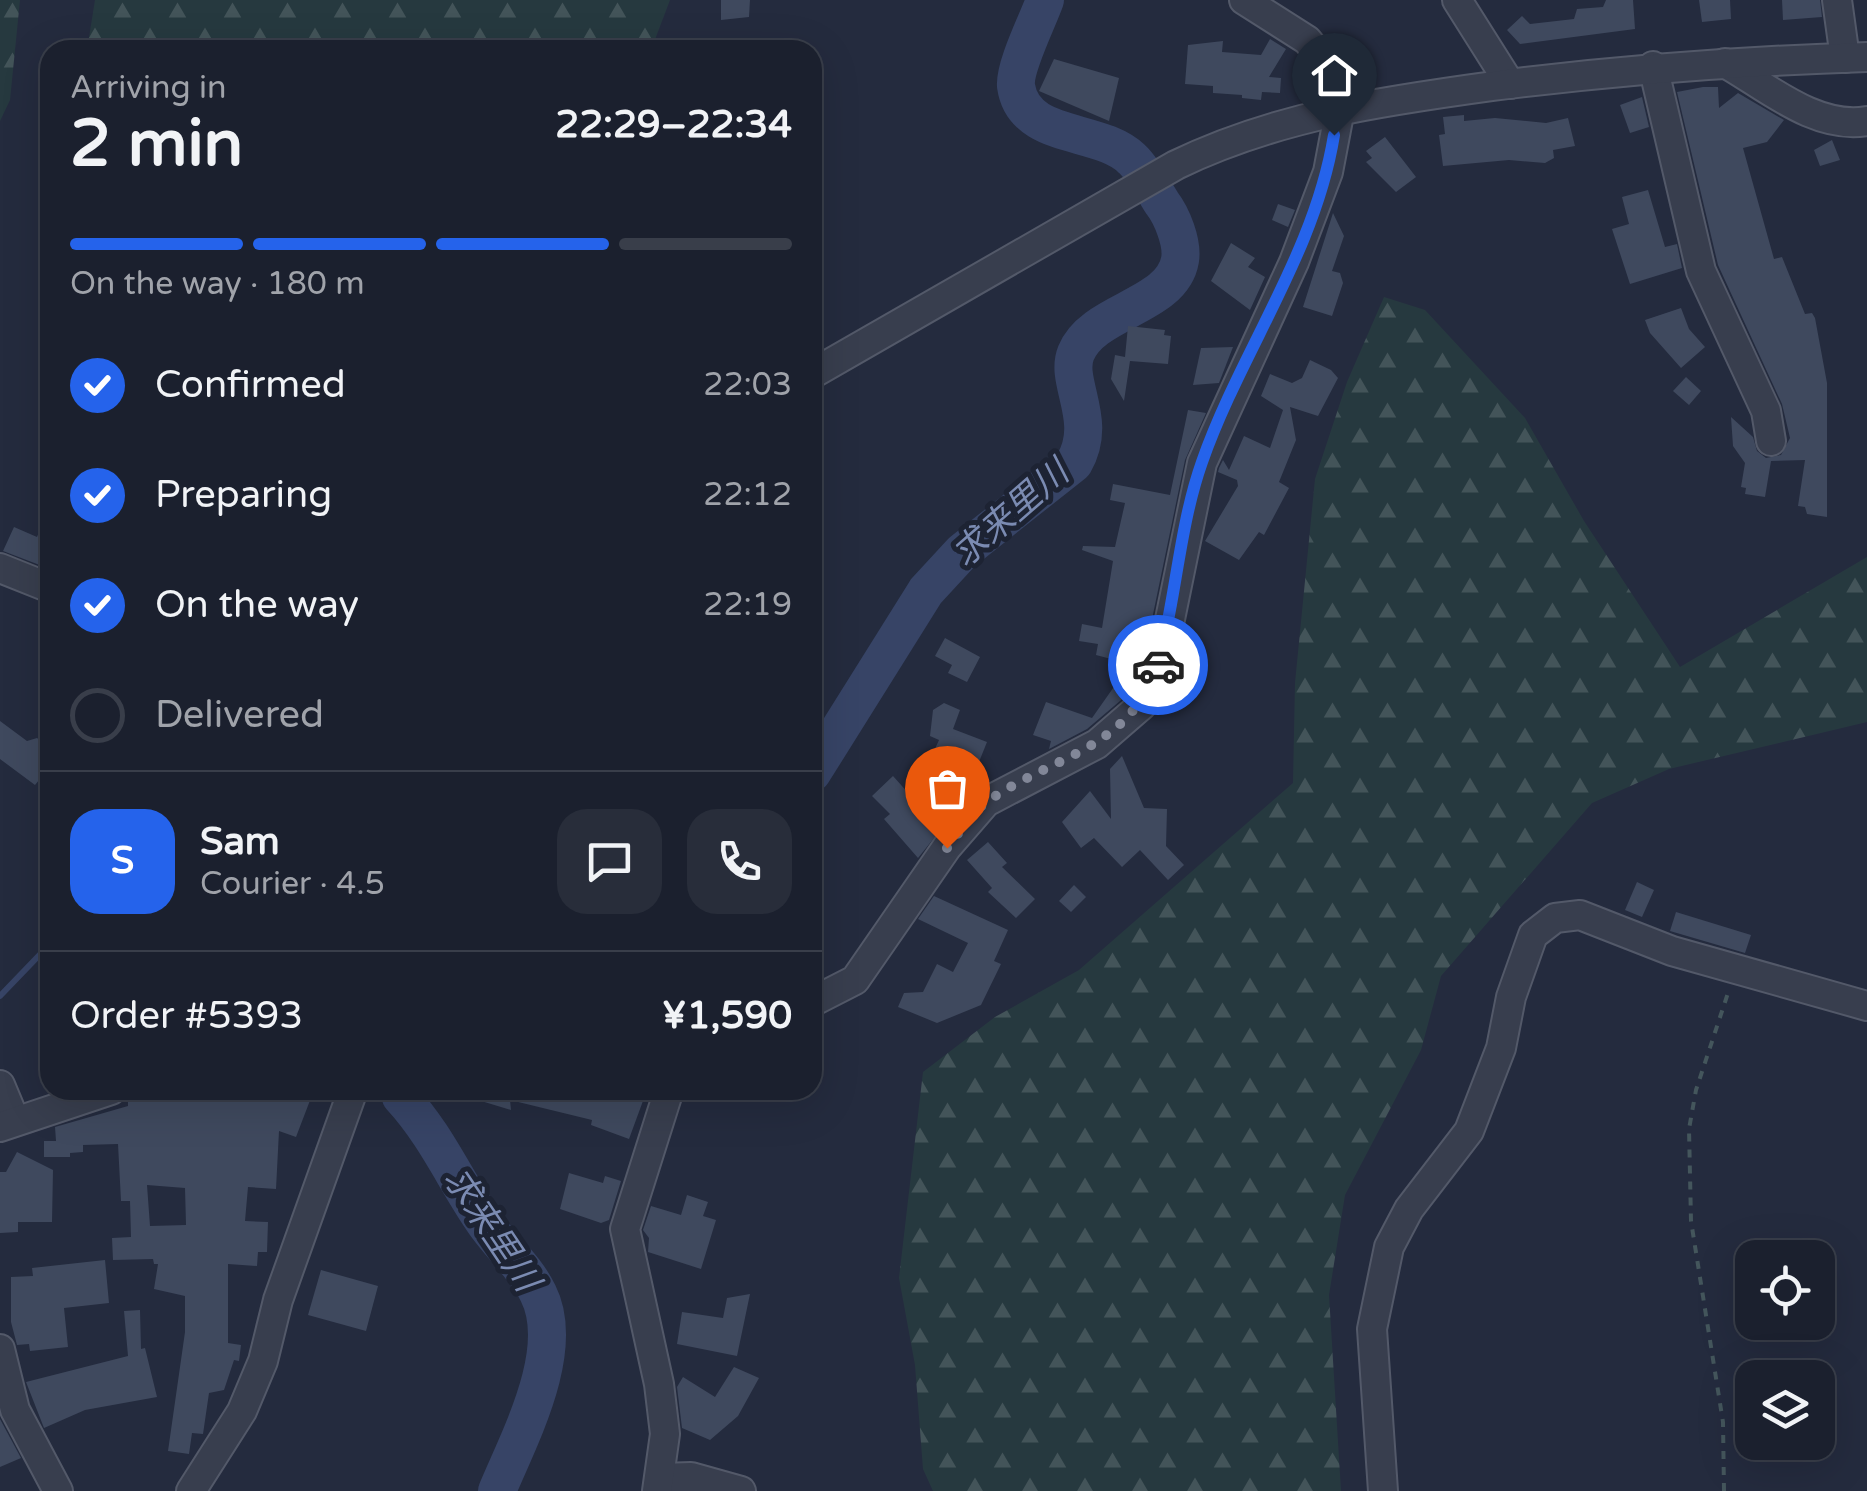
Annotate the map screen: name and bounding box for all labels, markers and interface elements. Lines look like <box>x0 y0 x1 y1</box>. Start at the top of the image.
pin <box>1292 33 1377 136</box>
icon: home <box>1307 48 1362 103</box>
text: Arriving in <box>70 69 227 107</box>
text: 22:29–22:34 <box>555 102 792 148</box>
text: 2 min <box>70 105 243 184</box>
text: On the way · 180 m <box>70 265 365 303</box>
icon: check <box>70 358 125 413</box>
text: Confirmed <box>155 362 346 408</box>
text: 22:03 <box>703 366 792 404</box>
water label: 求来里川 <box>944 449 1080 576</box>
icon: check <box>70 468 125 523</box>
text: Preparing <box>155 472 332 518</box>
text: 22:12 <box>703 476 792 514</box>
icon: check <box>70 578 125 633</box>
text: On the way <box>155 582 359 628</box>
text: 22:19 <box>703 586 792 624</box>
courier <box>1108 615 1208 715</box>
icon: car <box>1131 638 1186 693</box>
text: Delivered <box>155 692 324 738</box>
pin <box>905 746 990 849</box>
icon: bag <box>920 761 975 816</box>
button: chat <box>557 809 662 914</box>
button: phone <box>687 809 792 914</box>
text: Sam <box>200 819 280 865</box>
text: S <box>111 838 134 884</box>
text: Courier · 4.5 <box>200 865 385 903</box>
text: Order #5393 <box>70 993 303 1039</box>
text: ¥1,590 <box>662 993 792 1039</box>
water label: 求来里川 <box>435 1160 550 1303</box>
map controls <box>1735 1240 1835 1460</box>
button: locate <box>1735 1240 1835 1340</box>
button: layers <box>1735 1360 1835 1460</box>

